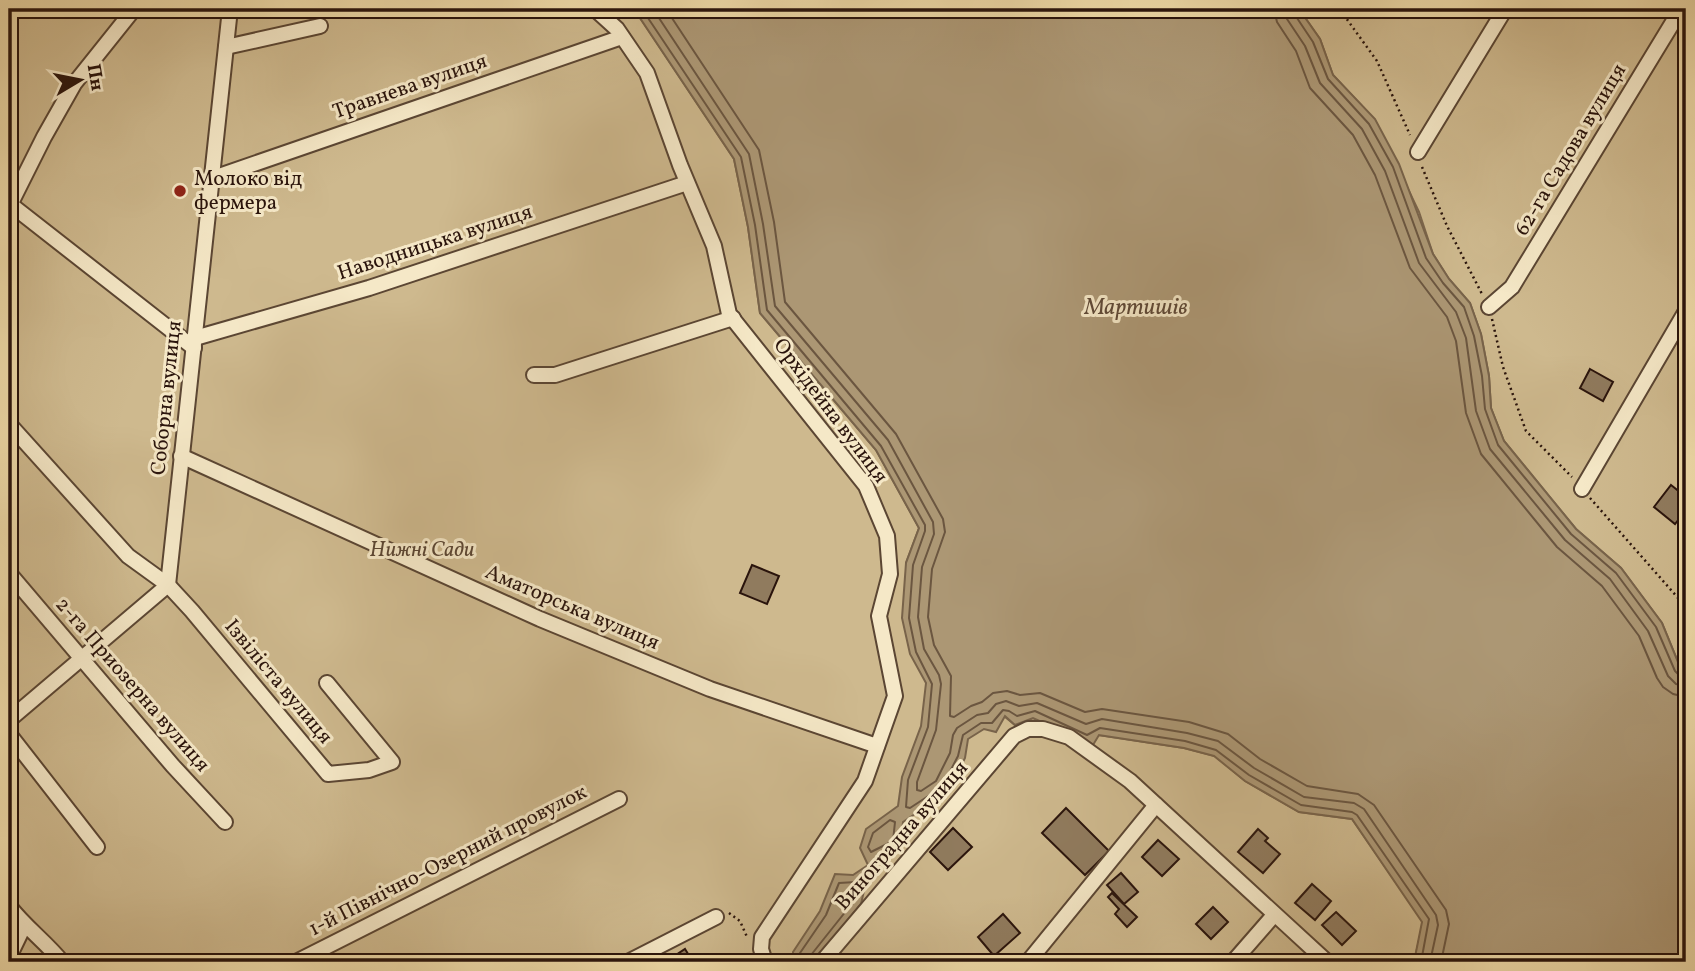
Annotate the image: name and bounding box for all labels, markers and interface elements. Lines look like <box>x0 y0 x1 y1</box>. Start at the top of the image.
north arrow <box>46 46 116 116</box>
street label: Травнева вулиця <box>329 47 491 127</box>
street label: 62-га Садова вулиця <box>1508 59 1634 241</box>
text: Пн <box>80 62 110 93</box>
place label: Молоко від фермера <box>194 165 302 218</box>
marker: Молоко від фермера <box>172 183 188 199</box>
street label: Наводницька вулиця <box>334 198 536 288</box>
water label: Мартишів <box>1083 292 1188 324</box>
street label: Соборна вулиця <box>144 319 190 477</box>
street label: Орхідейна вулиця <box>766 332 894 490</box>
park label: Нижні Сади <box>370 536 474 565</box>
street label: Аматорська вулиця <box>480 558 664 658</box>
street label: 2-га Приозерна вулиця <box>48 591 216 779</box>
street label: Ізвіліста вулиця <box>217 613 339 751</box>
street label: Виноградна вулиця <box>829 755 975 917</box>
street label: 1-й Північно-Озерний провулок <box>304 778 592 944</box>

